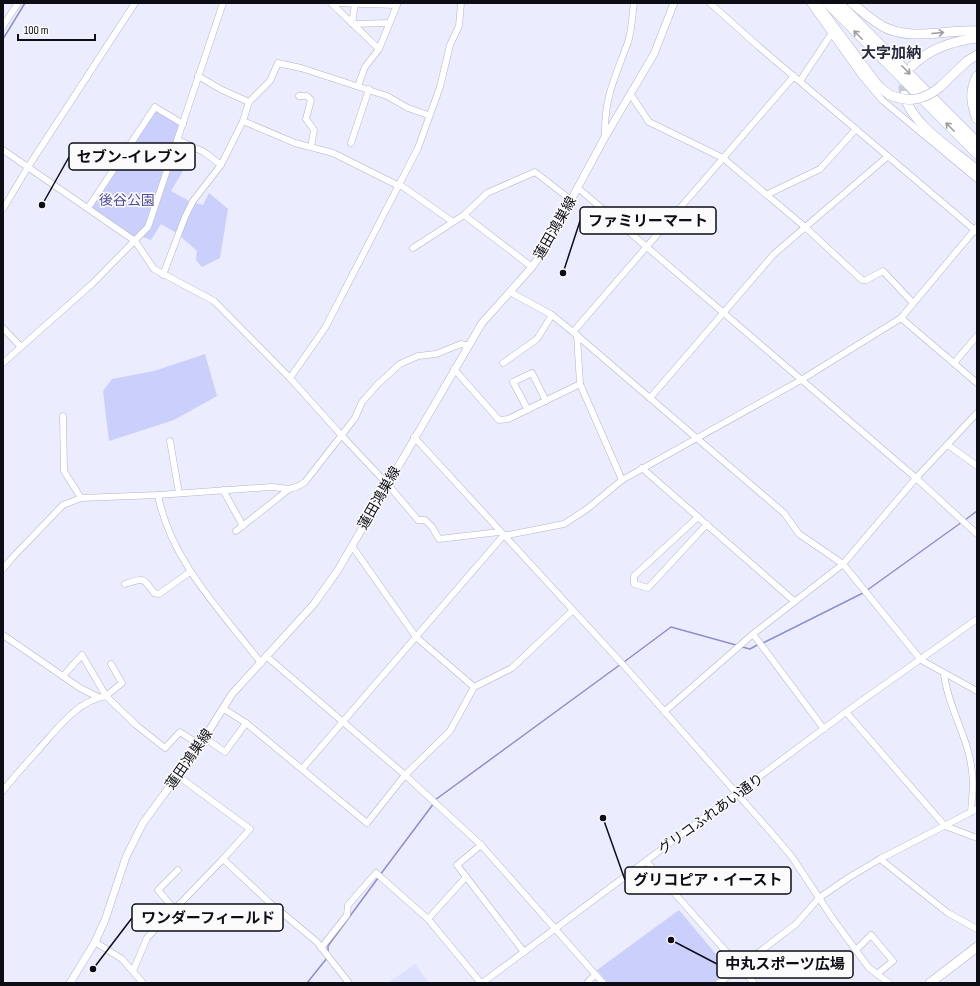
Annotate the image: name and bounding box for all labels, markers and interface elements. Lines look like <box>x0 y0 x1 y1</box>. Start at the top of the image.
scale bar <box>18 16 95 42</box>
text: 100 m <box>24 23 49 38</box>
one-way arrow <box>853 30 863 40</box>
one-way arrow <box>931 30 944 37</box>
district label: 大字加納 <box>861 44 921 63</box>
one-way arrow <box>901 65 911 75</box>
one-way arrow <box>945 122 954 132</box>
callout: セブン-イレブン <box>69 143 195 170</box>
text: セブン-イレブン <box>77 148 187 167</box>
park label: 後谷公園 <box>99 192 155 209</box>
street label: 蓮田鴻巣線 <box>530 193 580 263</box>
callout: ファミリーマート <box>580 207 716 234</box>
text: ファミリーマート <box>588 212 708 231</box>
street label: 蓮田鴻巣線 <box>354 463 404 533</box>
street label: 蓮田鴻巣線 <box>162 725 216 793</box>
street label: グリコふれあい通り <box>655 770 767 858</box>
callout: グリコピア・イースト <box>625 867 791 894</box>
text: グリコピア・イースト <box>633 871 783 890</box>
callout: ワンダーフィールド <box>132 904 283 931</box>
text: ワンダーフィールド <box>141 909 275 928</box>
callout: 中丸スポーツ広場 <box>717 951 853 978</box>
text: 中丸スポーツ広場 <box>725 955 845 974</box>

